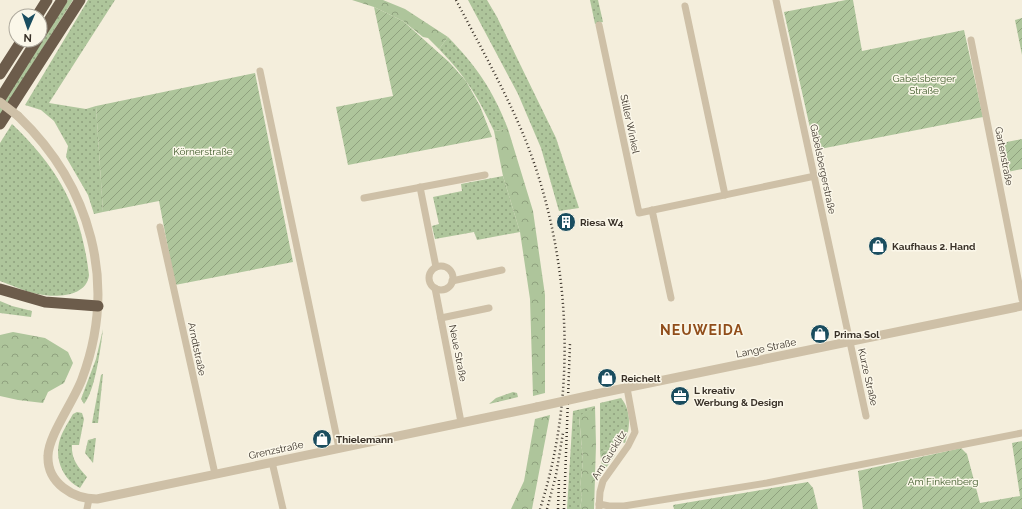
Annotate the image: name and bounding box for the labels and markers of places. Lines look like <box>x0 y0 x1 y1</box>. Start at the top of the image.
building icon: Riesa W4 <box>555 211 577 233</box>
place label: Riesa W4 <box>580 217 624 228</box>
shop icon: Kaufhaus 2. Hand <box>867 235 889 257</box>
place label: Kaufhaus 2. Hand <box>892 241 976 252</box>
shop icon: Prima Sol <box>809 323 831 345</box>
place label: Prima Sol <box>834 329 880 340</box>
shop icon: Reichelt <box>596 367 618 389</box>
place label: Reichelt <box>621 373 661 384</box>
office icon: L kreativ Werbung & Design <box>669 385 691 407</box>
place label: L kreativ Werbung & Design <box>694 385 784 408</box>
shop icon: Thielemann <box>311 428 333 450</box>
place label: Thielemann <box>336 434 393 445</box>

